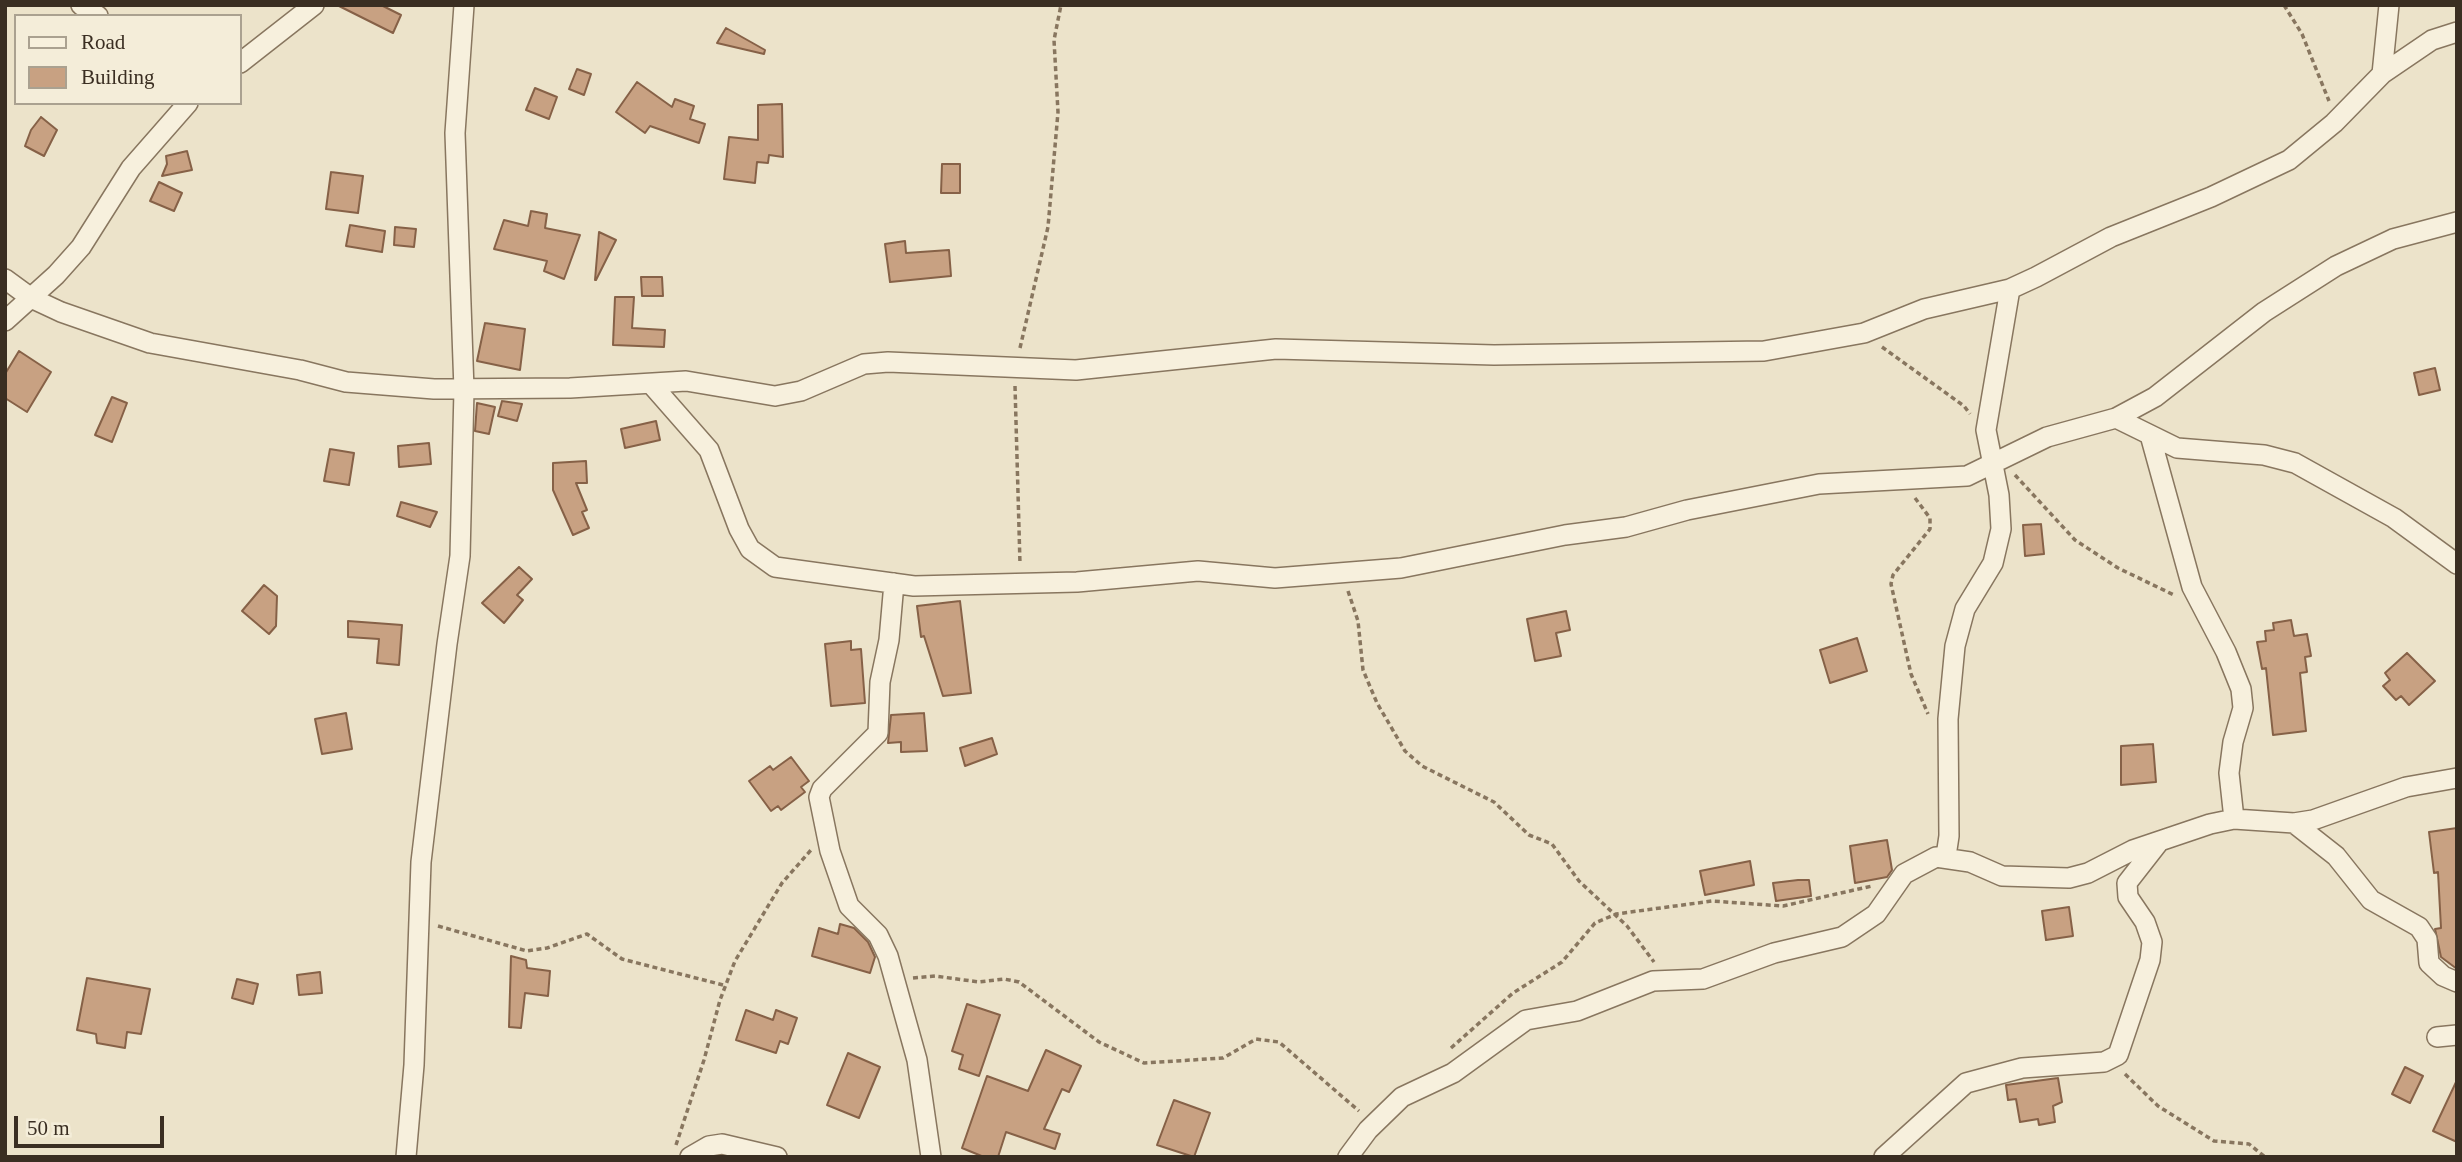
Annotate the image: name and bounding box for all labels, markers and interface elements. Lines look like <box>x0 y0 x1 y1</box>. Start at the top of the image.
legend <box>14 14 242 105</box>
text: Road <box>81 30 125 54</box>
text: Building <box>81 65 155 89</box>
scale bar <box>18 1102 168 1146</box>
text: 50 m <box>27 1116 70 1140</box>

